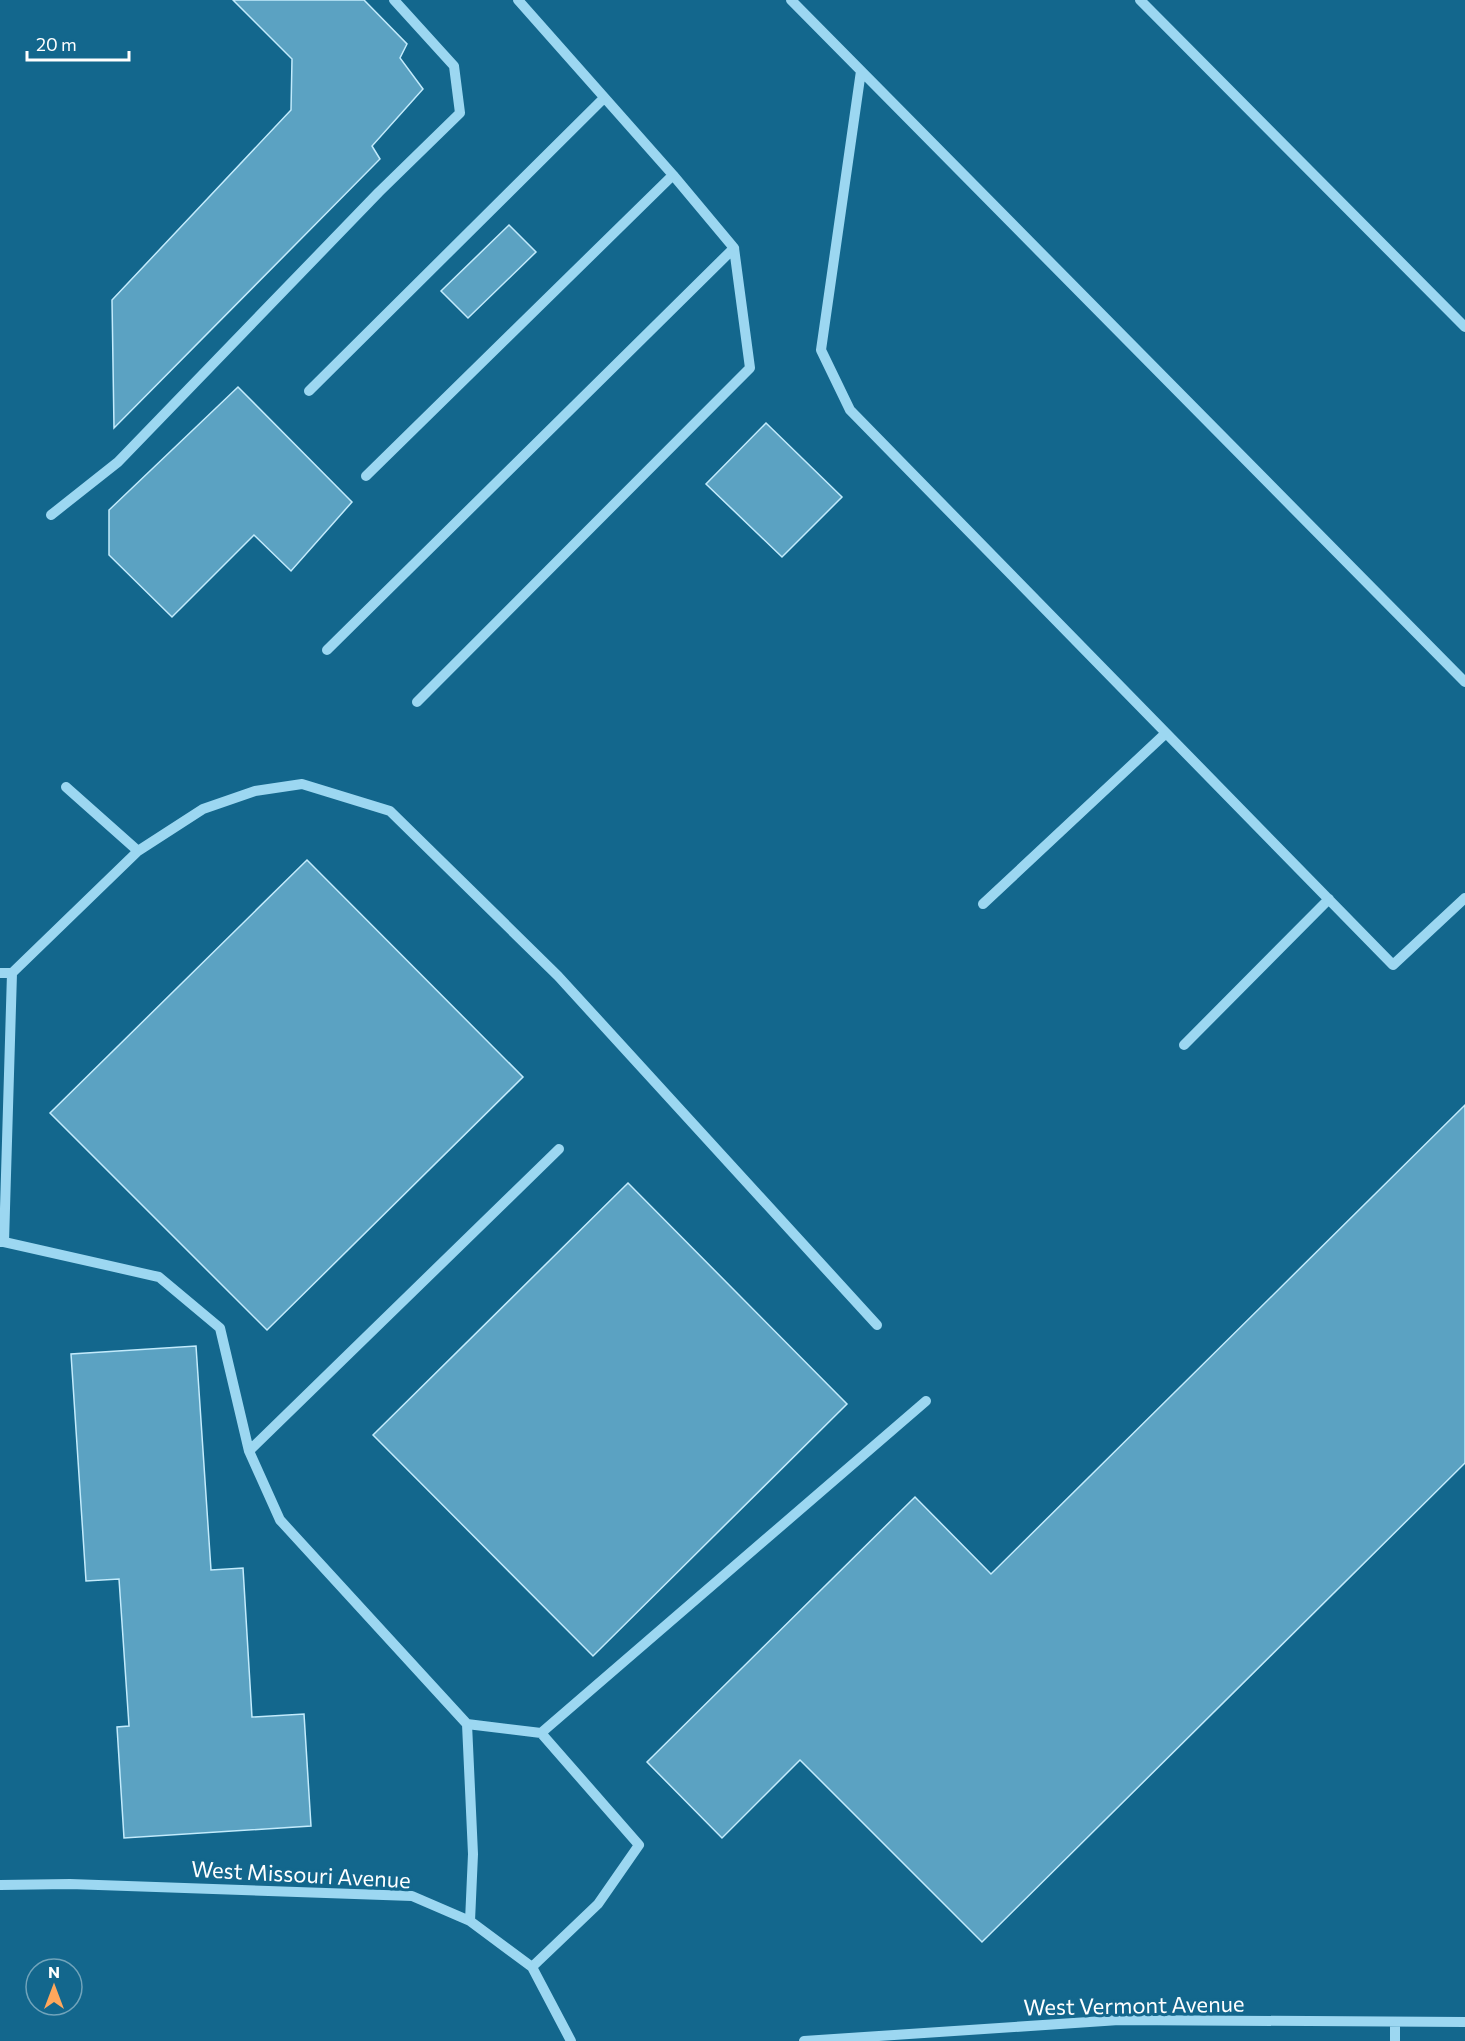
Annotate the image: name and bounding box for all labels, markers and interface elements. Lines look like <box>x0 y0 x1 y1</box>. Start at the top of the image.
scale bar <box>27 24 129 62</box>
text: 20 m <box>36 33 77 55</box>
street label: West Missouri Avenue <box>191 1855 411 1893</box>
north arrow <box>24 1957 84 2017</box>
text: N <box>48 1962 60 1981</box>
street label: West Vermont Avenue <box>1023 1990 1245 2020</box>

